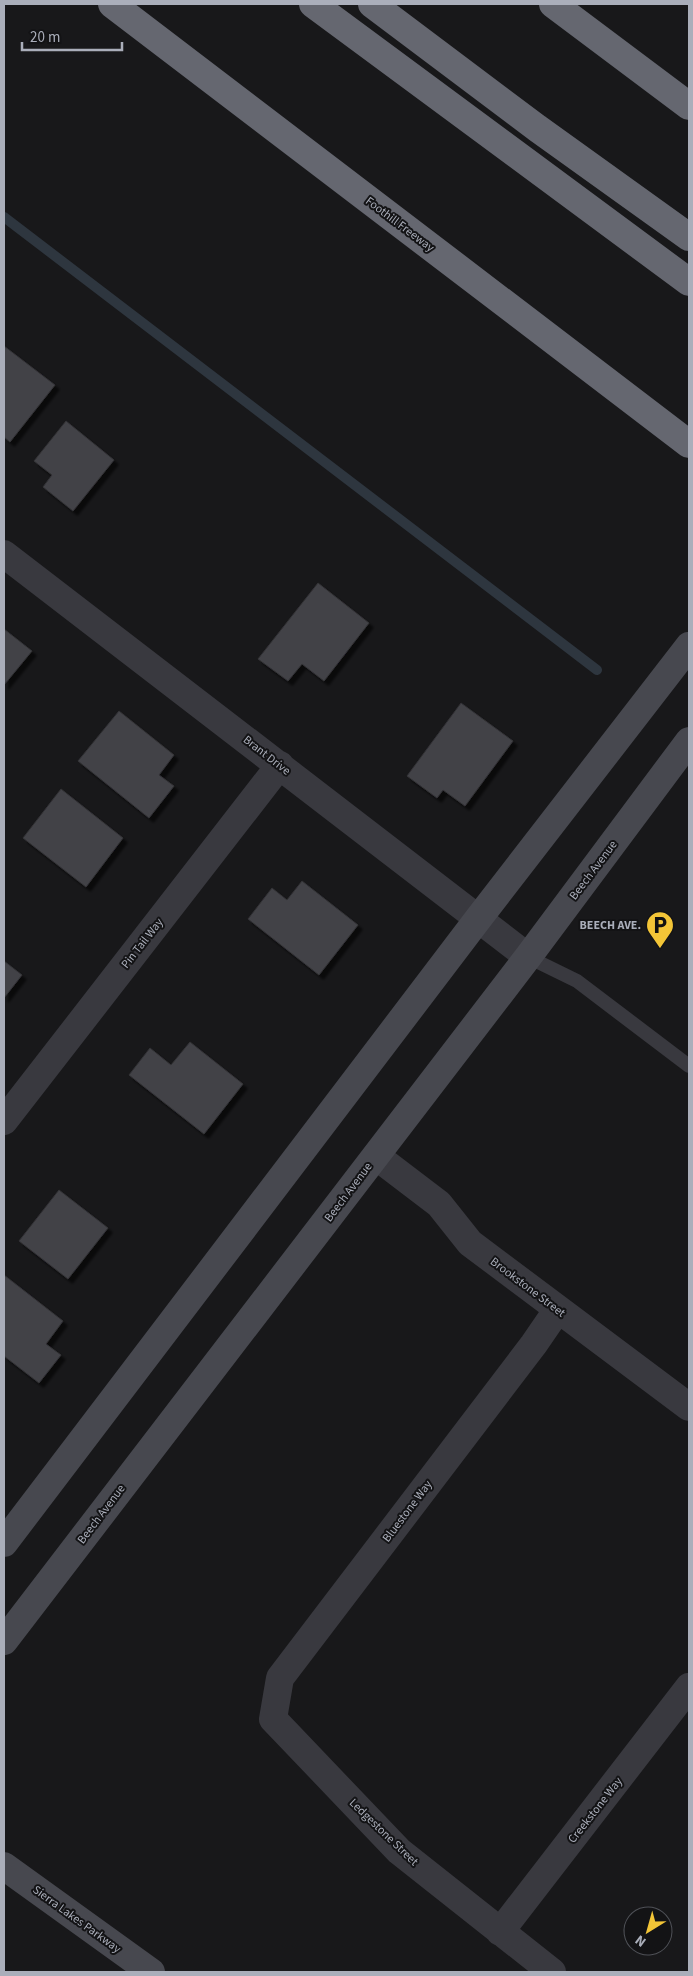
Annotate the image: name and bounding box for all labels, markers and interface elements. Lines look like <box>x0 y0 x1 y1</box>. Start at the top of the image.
scale bar <box>22 20 122 52</box>
text: 20 m <box>30 27 60 48</box>
street label: Foothill Freeway <box>362 193 438 256</box>
street label: Brant Drive <box>239 731 294 779</box>
street label: Beech Avenue <box>565 837 621 904</box>
parking icon: BEECH AVE. <box>645 910 675 949</box>
street label: Pin Tail Way <box>117 914 168 972</box>
place label: BEECH AVE. <box>580 917 641 934</box>
street label: Beech Avenue <box>320 1159 376 1226</box>
street label: Brookstone Street <box>487 1253 569 1321</box>
street label: Bluestone Way <box>378 1476 437 1546</box>
street label: Beech Avenue <box>73 1481 129 1548</box>
street label: Creekstone Way <box>564 1773 627 1847</box>
street label: Ledgestone Street <box>345 1795 422 1870</box>
street label: Sierra Lakes Parkway <box>29 1882 125 1957</box>
north arrow <box>623 1906 673 1956</box>
text: N <box>631 1930 651 1951</box>

